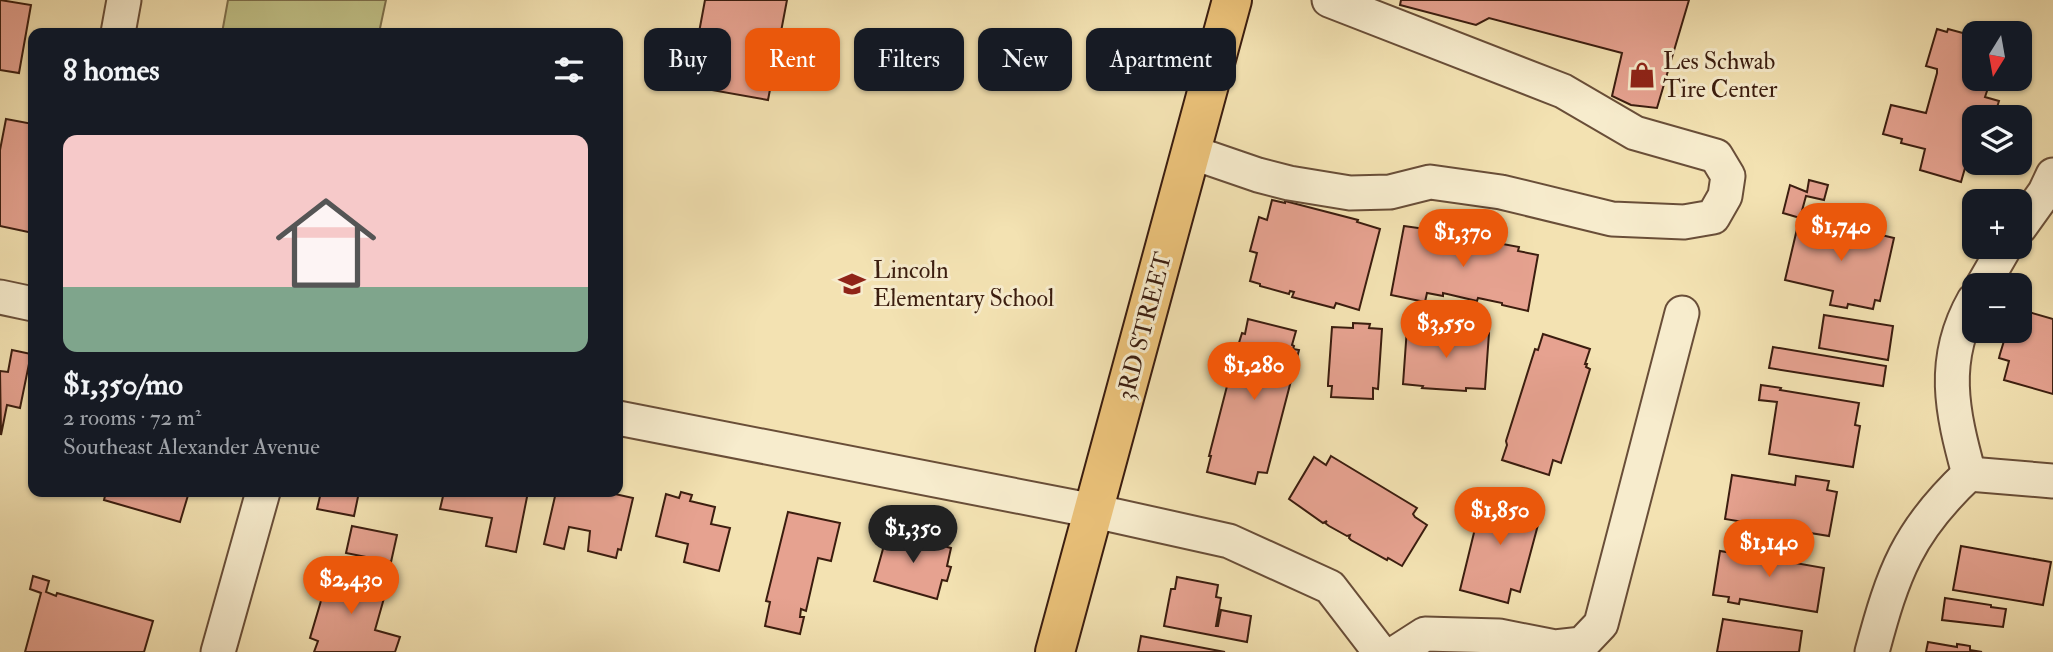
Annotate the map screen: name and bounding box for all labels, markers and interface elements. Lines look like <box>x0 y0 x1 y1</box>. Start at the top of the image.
north arrow <box>1962 21 2032 91</box>
map controls <box>1962 21 2032 343</box>
chip: Buy <box>644 28 731 91</box>
chip: Rent <box>745 28 840 91</box>
chip: Filters <box>854 28 964 91</box>
chip: New <box>978 28 1072 91</box>
chip: Apartment <box>1086 28 1236 91</box>
place label: Les Schwab Tire Center <box>1663 46 1778 105</box>
icon: filters <box>550 51 588 89</box>
text: 8 homes <box>63 52 160 89</box>
shop icon: Les Schwab Tire Center <box>1627 60 1657 90</box>
button: layers <box>1962 105 2032 175</box>
icon: home <box>263 180 389 306</box>
button: + <box>1962 189 2032 259</box>
pin: $1,740 <box>1784 204 1898 263</box>
pin: $1,370 <box>1406 210 1520 269</box>
text: $1,740 <box>1811 211 1871 240</box>
text: $1,370 <box>1434 217 1492 246</box>
street label: 3RD STREET <box>1110 249 1179 403</box>
place label: Lincoln Elementary School <box>873 255 1054 314</box>
school or university icon: Lincoln Elementary School <box>837 269 867 299</box>
button: − <box>1962 273 2032 343</box>
pin: $3,550 <box>1389 300 1503 360</box>
text: $3,550 <box>1417 308 1475 337</box>
pin: $1,280 <box>1197 342 1311 402</box>
text: $1,280 <box>1224 350 1284 379</box>
text: $1,350/mo <box>63 366 183 403</box>
text: 2 rooms · 72 m² <box>63 403 201 432</box>
text: Southeast Alexander Avenue <box>63 432 320 461</box>
pin: $1,850 <box>1443 488 1557 547</box>
text: $1,850 <box>1470 495 1530 524</box>
pin: $1,350 <box>856 505 970 565</box>
text: $1,350 <box>884 513 942 542</box>
pin: $1,140 <box>1712 520 1826 579</box>
text: $1,140 <box>1739 527 1799 556</box>
pin: $2,430 <box>294 556 408 616</box>
text: $2,430 <box>319 564 383 593</box>

